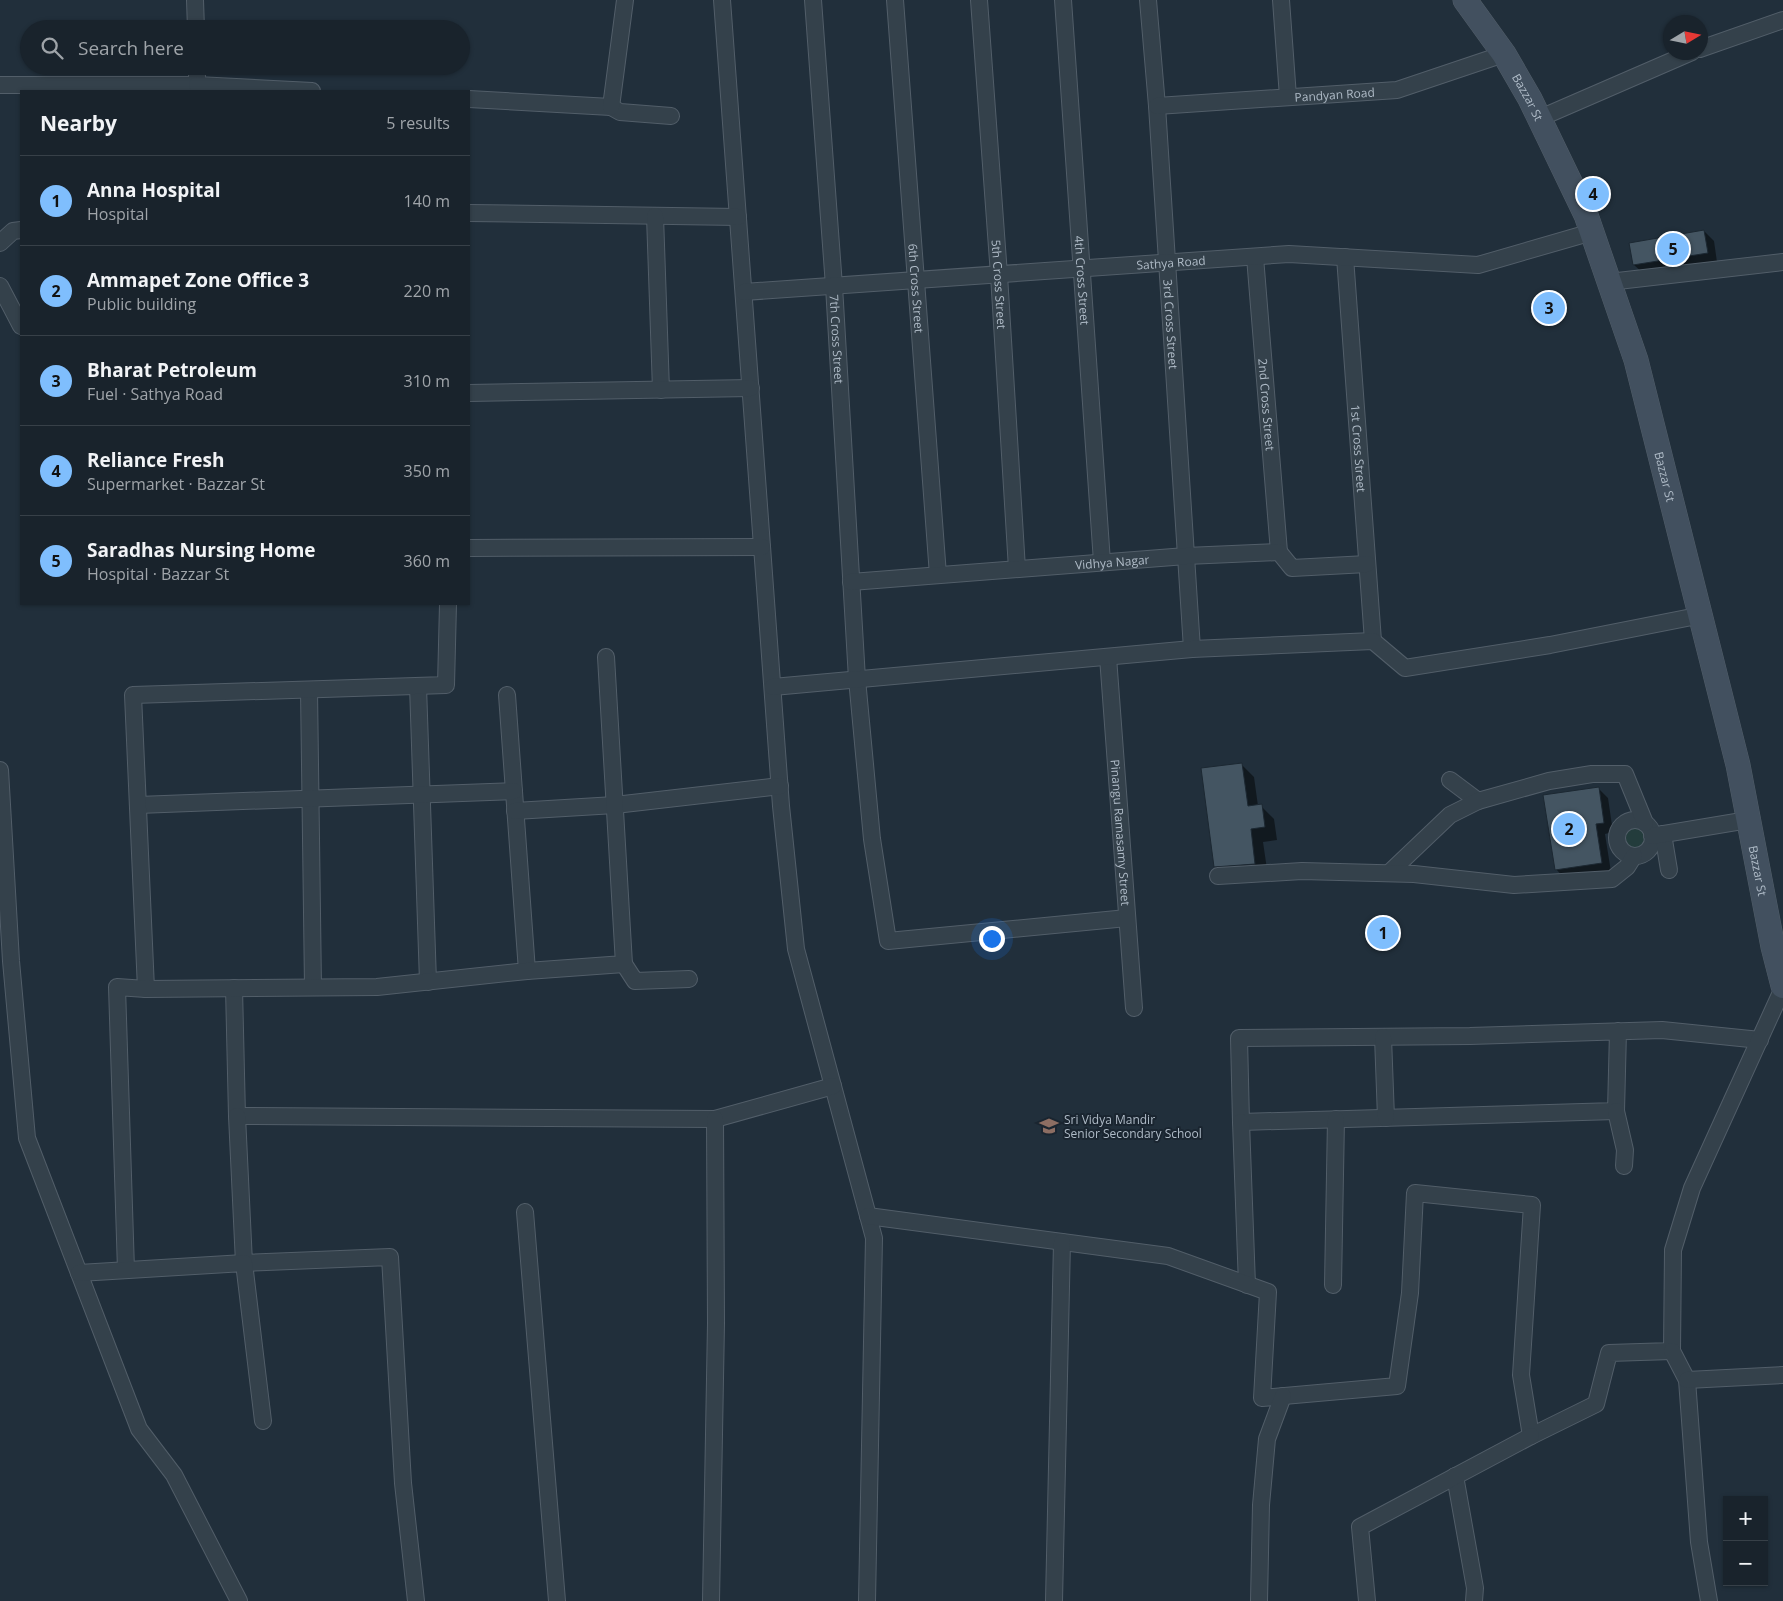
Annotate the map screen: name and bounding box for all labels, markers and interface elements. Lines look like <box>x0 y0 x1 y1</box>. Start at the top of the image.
north arrow <box>1663 15 1708 60</box>
search box <box>20 20 470 75</box>
icon: search <box>38 34 66 62</box>
text: Search here <box>78 35 184 61</box>
street label: Bazzar St <box>1509 70 1548 123</box>
street label: Pandyan Road <box>1294 83 1375 105</box>
text: Nearby <box>40 109 117 137</box>
text: 5 results <box>386 112 450 134</box>
pin: 4 <box>1577 175 1609 213</box>
text: Anna Hospital <box>87 177 221 203</box>
text: 1 <box>51 190 61 212</box>
text: 140 m <box>404 190 450 212</box>
text: Hospital <box>87 203 149 225</box>
pin: 5 <box>1657 230 1689 268</box>
street label: 4th Cross Street <box>1071 235 1094 326</box>
street label: 5th Cross Street <box>988 239 1011 329</box>
street label: 6th Cross Street <box>905 243 928 333</box>
street label: Sathya Road <box>1136 251 1206 273</box>
text: Ammapet Zone Office 3 <box>87 267 309 293</box>
street label: 3rd Cross Street <box>1160 279 1182 370</box>
text: 2 <box>51 280 61 302</box>
text: 220 m <box>404 280 450 302</box>
pin: 3 <box>1533 289 1565 327</box>
text: Public building <box>87 293 196 315</box>
street label: 7th Cross Street <box>826 294 848 384</box>
text: Bharat Petroleum <box>87 357 257 383</box>
street label: 2nd Cross Street <box>1255 358 1279 451</box>
text: 3 <box>51 370 61 392</box>
text: 310 m <box>404 370 450 392</box>
text: Fuel · Sathya Road <box>87 383 223 405</box>
street label: 1st Cross Street <box>1347 404 1371 493</box>
text: Reliance Fresh <box>87 447 224 473</box>
street label: Bazzar St <box>1651 450 1680 504</box>
text: 4 <box>51 460 61 482</box>
text: 350 m <box>404 460 450 482</box>
text: Supermarket · Bazzar St <box>87 473 265 495</box>
text: Saradhas Nursing Home <box>87 537 316 563</box>
text: 5 <box>51 550 61 572</box>
text: 360 m <box>404 550 450 572</box>
street label: Vidhya Nagar <box>1074 550 1150 573</box>
text: Hospital · Bazzar St <box>87 563 229 585</box>
street label: Pinangu Ramasamy Street <box>1107 759 1135 906</box>
pin: 2 <box>1553 810 1585 848</box>
street label: Bazzar St <box>1745 844 1772 897</box>
pin: 1 <box>1367 914 1399 952</box>
your location <box>979 926 1005 952</box>
place label: Sri Vidya Mandir Senior Secondary School <box>1064 1111 1202 1142</box>
school or university icon: Sri Vidya Mandir Senior Secondary School <box>1038 1115 1060 1137</box>
map controls <box>1723 1496 1768 1586</box>
button: + <box>1723 1496 1768 1541</box>
button: − <box>1723 1541 1768 1586</box>

